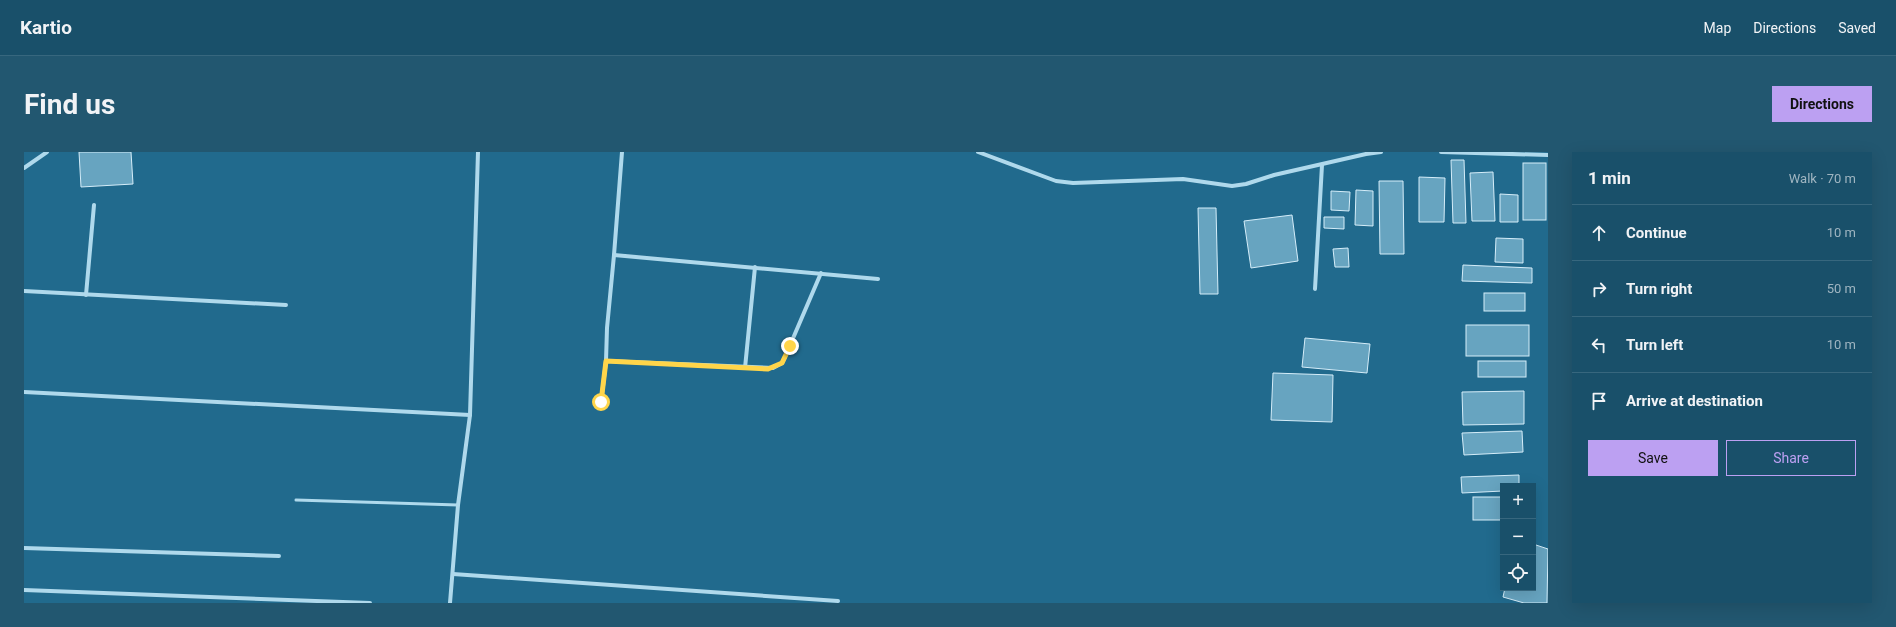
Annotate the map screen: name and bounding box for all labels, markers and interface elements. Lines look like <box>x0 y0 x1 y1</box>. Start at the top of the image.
text: Kartio <box>20 16 72 39</box>
text: Map <box>1704 20 1731 36</box>
text: Directions <box>1753 20 1816 36</box>
text: Saved <box>1838 20 1876 36</box>
button: Directions <box>1772 86 1872 122</box>
text: Find us <box>24 88 115 121</box>
text: 1 min <box>1588 168 1631 188</box>
text: Walk · 70 m <box>1789 171 1856 186</box>
icon: ahead <box>1588 222 1610 244</box>
text: Continue <box>1626 224 1687 242</box>
text: 10 m <box>1827 225 1856 240</box>
icon: right <box>1588 278 1610 300</box>
text: Turn right <box>1626 280 1692 298</box>
text: 50 m <box>1827 281 1856 296</box>
icon: left <box>1588 334 1610 356</box>
text: Turn left <box>1626 336 1683 354</box>
route end <box>781 337 799 355</box>
text: 10 m <box>1827 337 1856 352</box>
icon: arrive <box>1588 390 1610 412</box>
text: Arrive at destination <box>1626 392 1763 410</box>
route start <box>592 393 610 411</box>
button: Save <box>1588 440 1718 476</box>
button: Share <box>1726 440 1856 476</box>
map controls <box>1500 483 1536 591</box>
button: + <box>1500 483 1536 519</box>
button: − <box>1500 519 1536 555</box>
button: locate <box>1500 555 1536 591</box>

